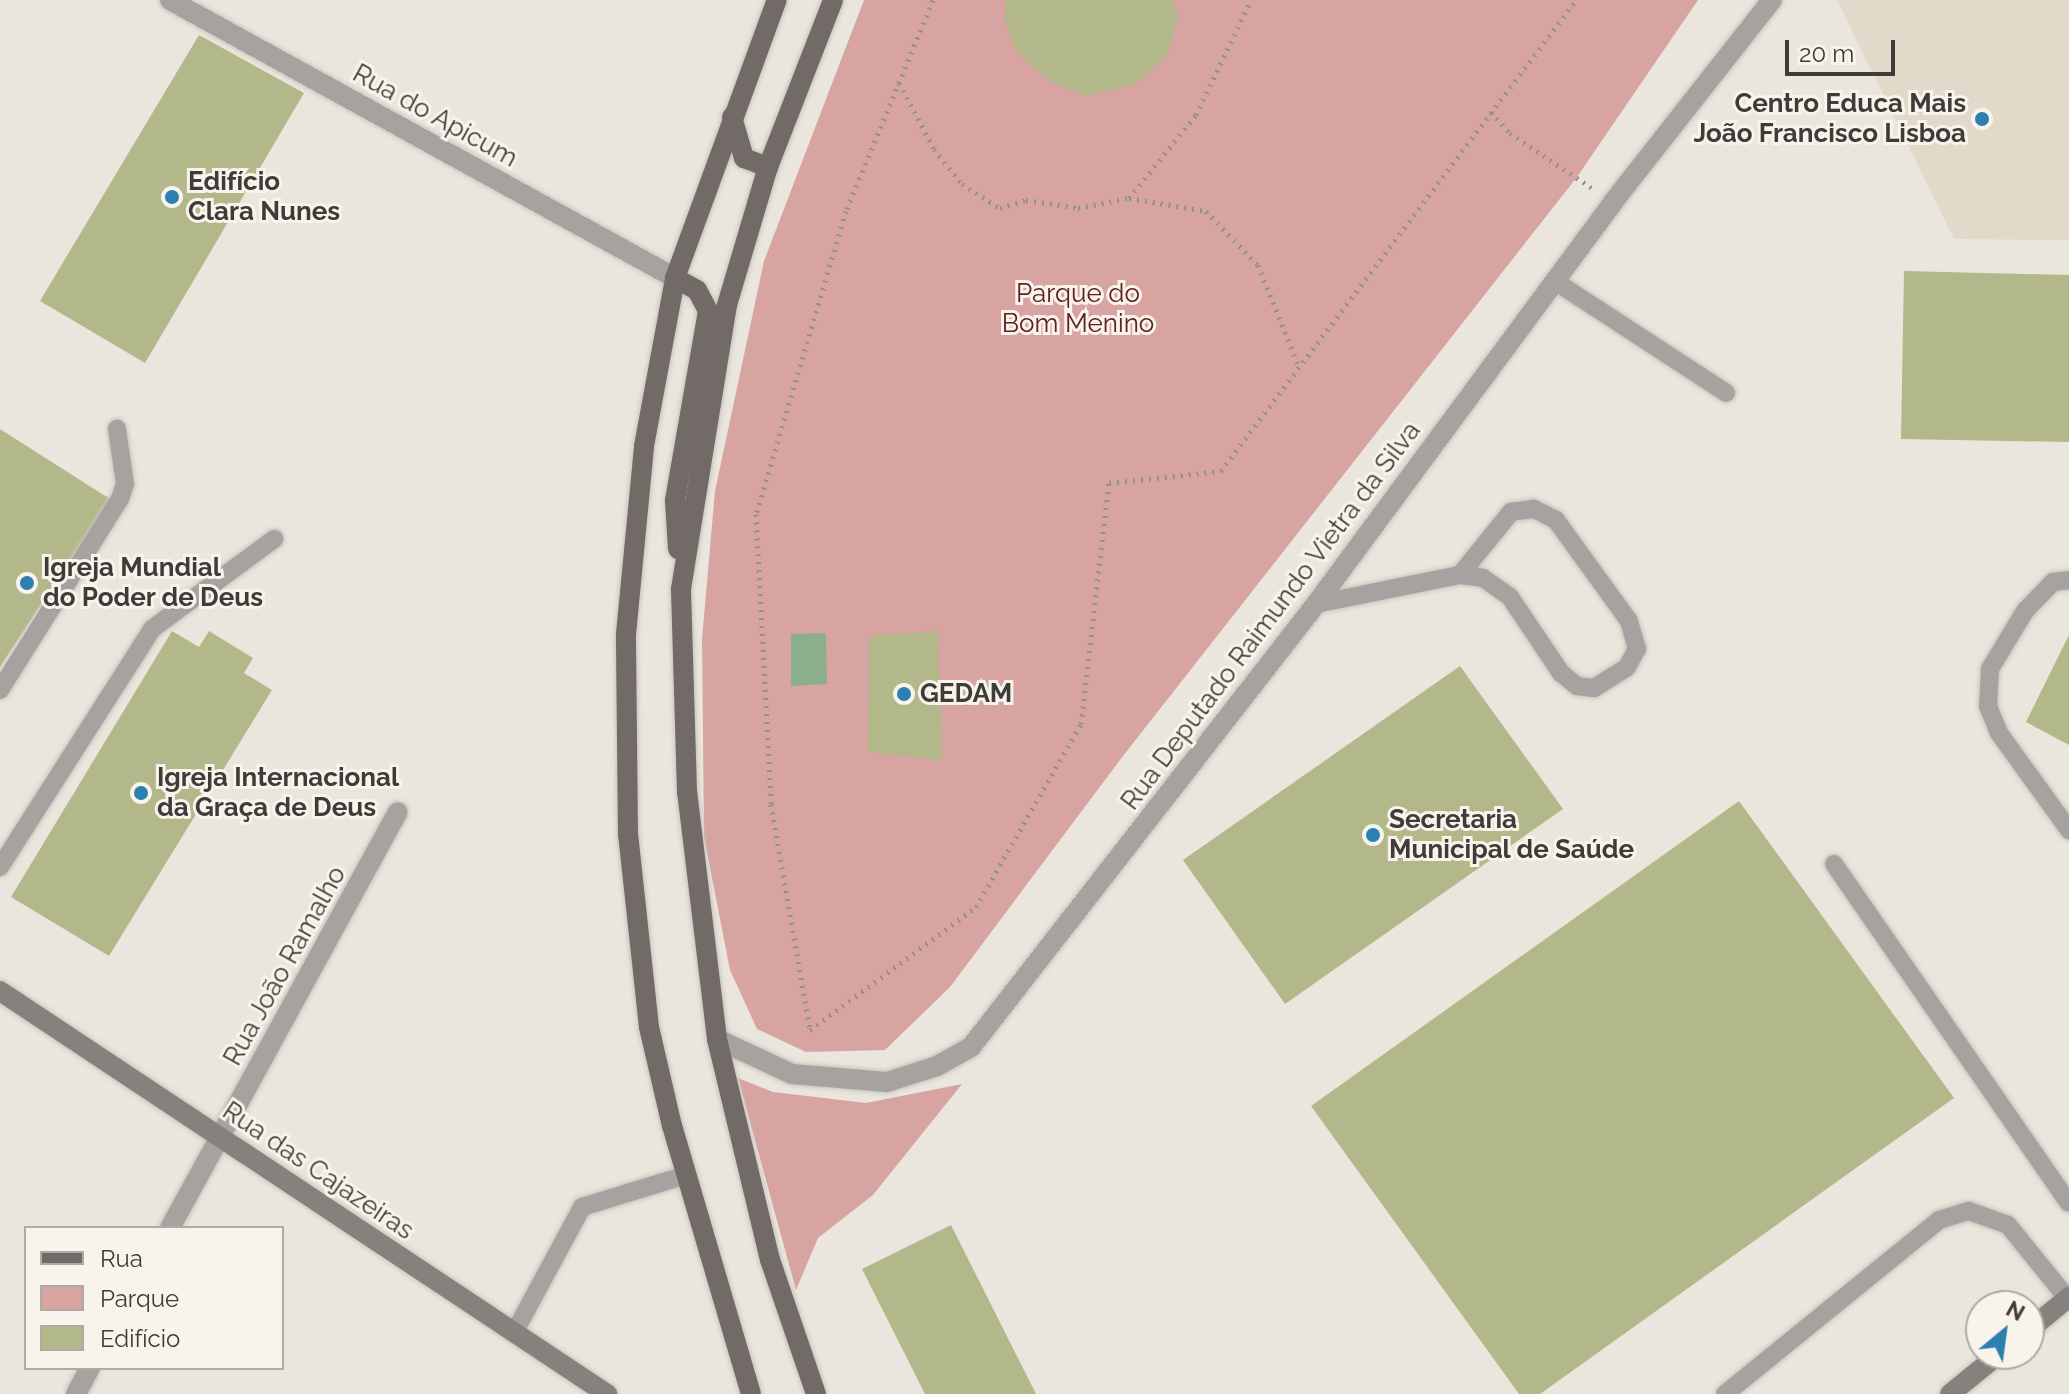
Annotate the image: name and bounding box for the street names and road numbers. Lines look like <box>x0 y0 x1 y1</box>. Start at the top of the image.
street label: Rua do Apicum <box>347 58 523 174</box>
street label: Rua Deputado Raimundo Vietra da Silva <box>1115 415 1427 817</box>
street label: Rua João Ramalho <box>217 861 353 1071</box>
street label: Rua das Cajazeiras <box>217 1095 419 1247</box>

